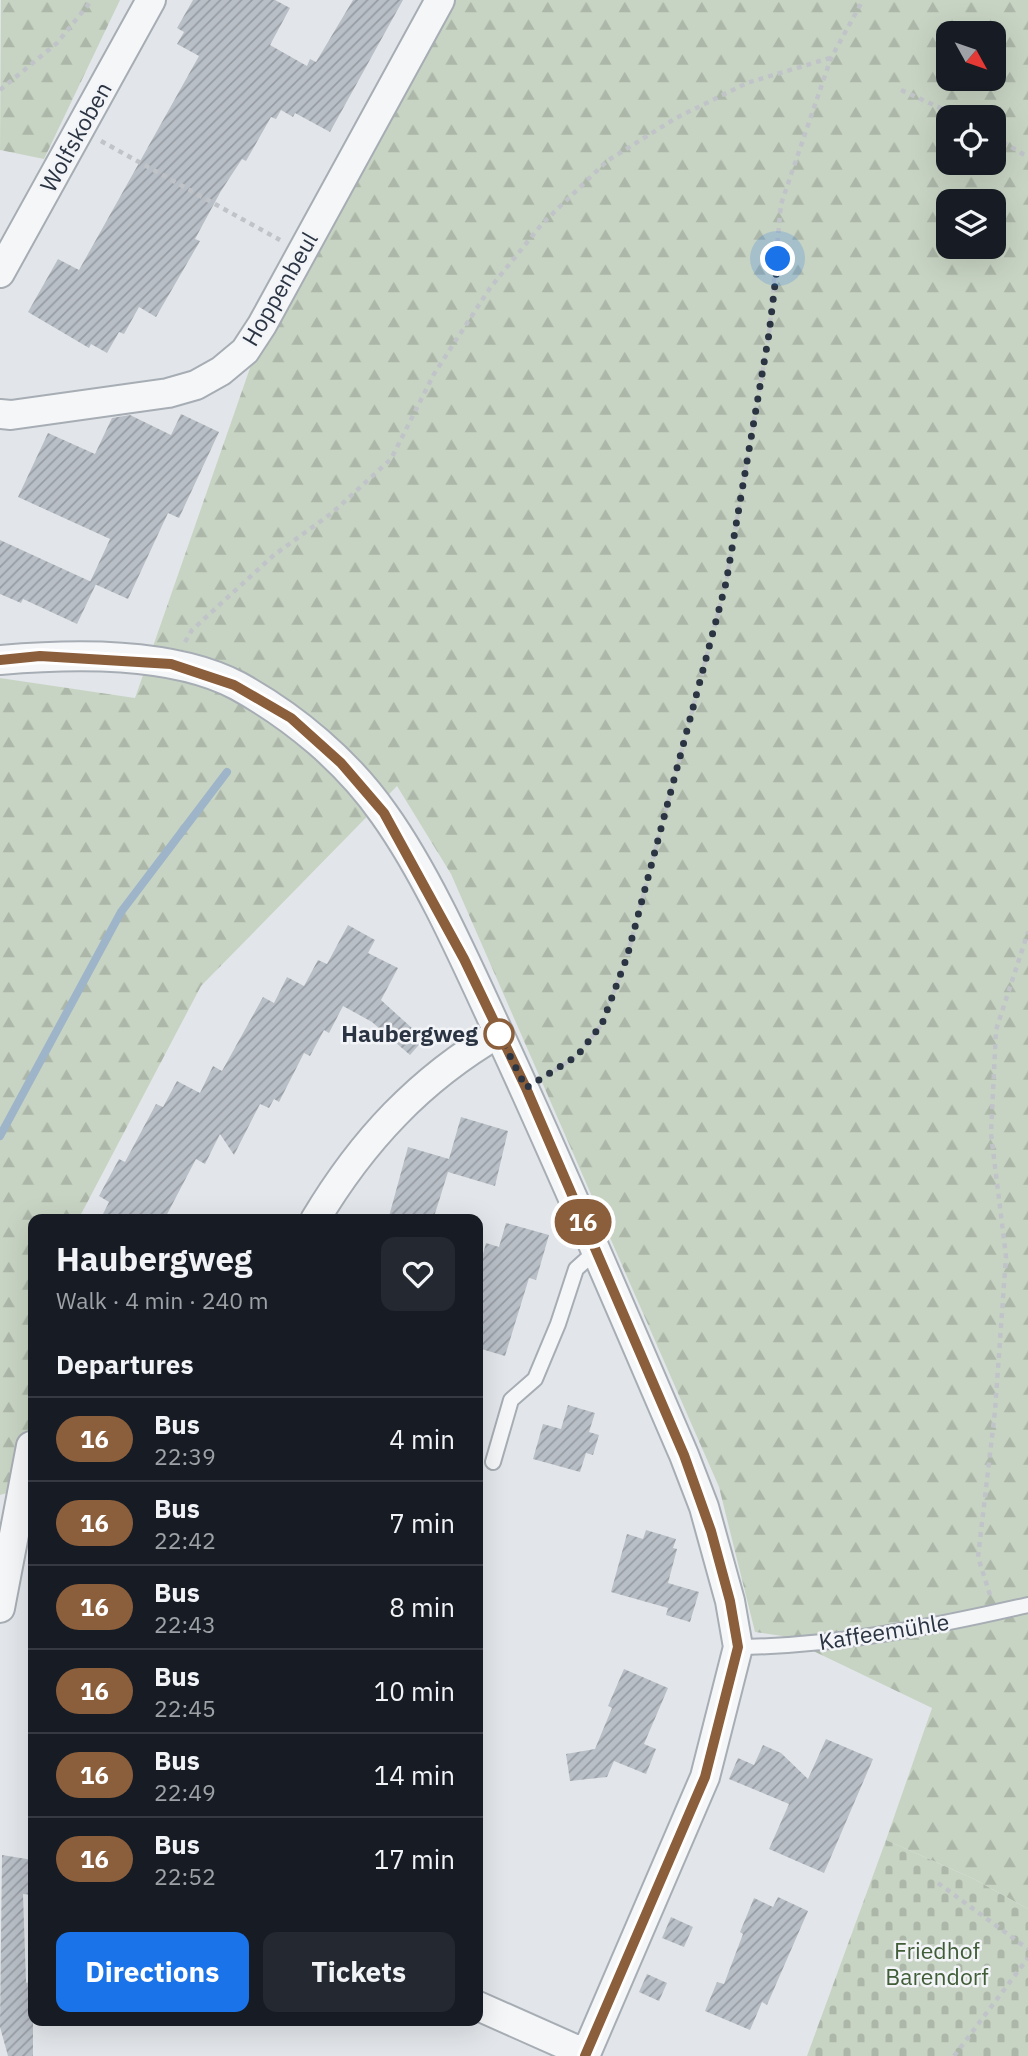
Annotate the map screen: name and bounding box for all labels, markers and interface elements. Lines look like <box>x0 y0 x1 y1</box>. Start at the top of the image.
north arrow <box>936 21 1006 91</box>
map controls <box>936 21 1006 259</box>
street label: Wolfskoben <box>33 76 118 197</box>
button: locate <box>936 105 1006 175</box>
button: layers <box>936 189 1006 259</box>
street label: Hoppenbeul <box>234 226 324 351</box>
your location <box>760 241 795 276</box>
place label: Haubergweg <box>341 1018 478 1048</box>
marker: Haubergweg <box>484 1019 514 1049</box>
line badge: 16 <box>552 1199 614 1245</box>
text: 16 <box>569 1206 597 1238</box>
text: Haubergweg <box>56 1237 252 1280</box>
button: heart <box>381 1237 455 1311</box>
text: Walk · 4 min · 240 m <box>56 1285 269 1315</box>
text: Departures <box>56 1347 194 1381</box>
text: Bus <box>154 1407 200 1441</box>
text: 4 min <box>389 1422 455 1456</box>
text: 16 <box>80 1423 109 1455</box>
text: 22:39 <box>154 1441 216 1471</box>
text: Bus <box>154 1491 200 1525</box>
text: 7 min <box>389 1506 455 1540</box>
text: 16 <box>80 1507 109 1539</box>
text: 22:42 <box>154 1525 216 1555</box>
text: Bus <box>154 1575 200 1609</box>
text: 8 min <box>389 1590 455 1624</box>
text: 16 <box>80 1591 109 1623</box>
street label: Kaffeemühle <box>816 1606 951 1656</box>
text: 22:43 <box>154 1609 216 1639</box>
text: Bus <box>154 1659 200 1693</box>
text: 10 min <box>374 1674 455 1708</box>
text: 16 <box>80 1675 109 1707</box>
text: 22:45 <box>154 1693 216 1723</box>
text: Bus <box>154 1743 200 1777</box>
text: 14 min <box>374 1758 455 1792</box>
text: 16 <box>80 1759 109 1791</box>
text: 22:49 <box>154 1777 216 1807</box>
text: Bus <box>154 1827 200 1861</box>
text: 17 min <box>374 1842 455 1876</box>
text: 16 <box>80 1843 109 1875</box>
text: 22:52 <box>154 1861 216 1891</box>
button: Directions <box>56 1932 249 2012</box>
button: Tickets <box>263 1932 455 2012</box>
park label: Friedhof Barendorf <box>885 1935 989 1991</box>

